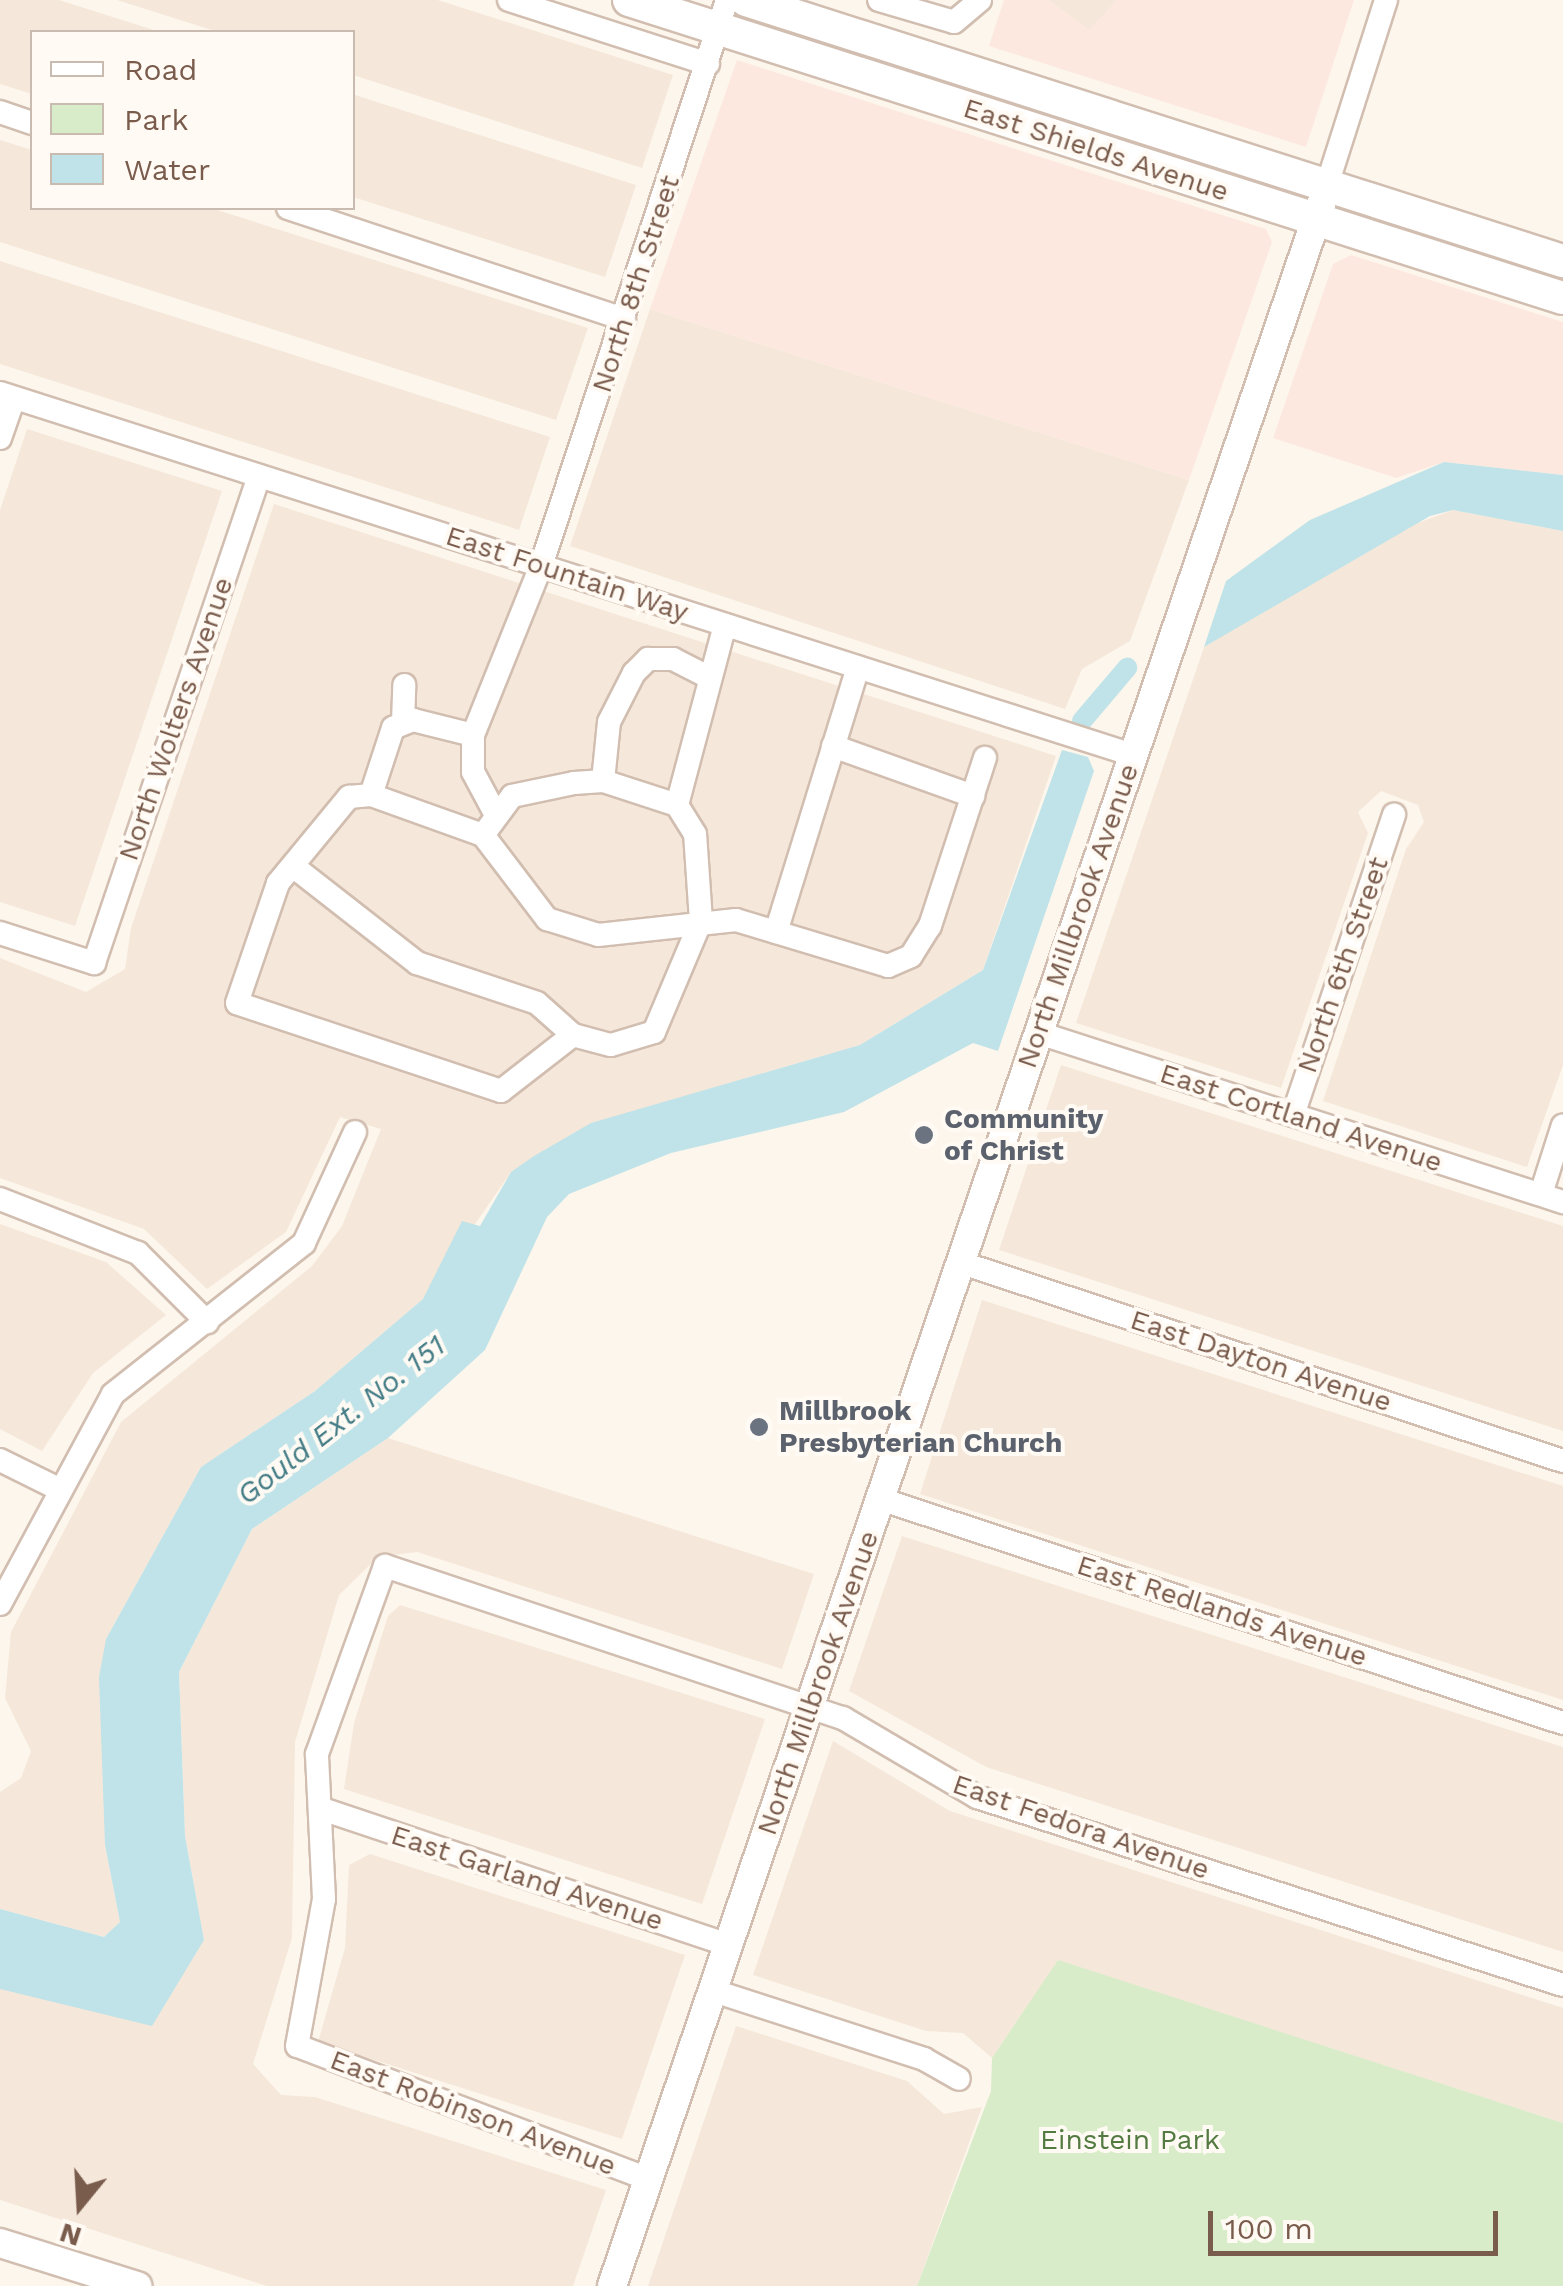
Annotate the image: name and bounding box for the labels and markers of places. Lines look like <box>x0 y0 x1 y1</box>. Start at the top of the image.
place label: Community of Christ <box>944 1102 1103 1168</box>
marker: Community of Christ <box>913 1124 935 1146</box>
place label: Millbrook Presbyterian Church <box>779 1394 1062 1460</box>
marker: Millbrook Presbyterian Church <box>748 1416 770 1438</box>

